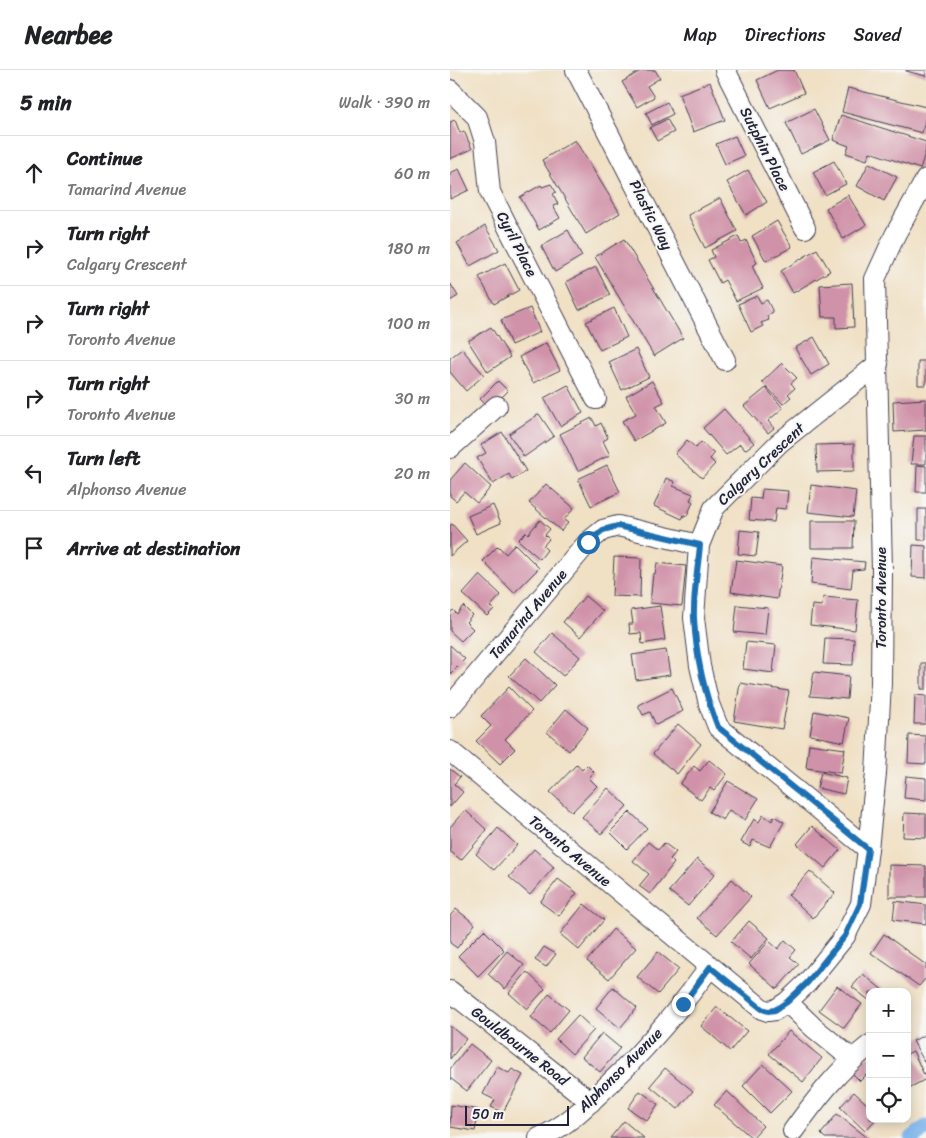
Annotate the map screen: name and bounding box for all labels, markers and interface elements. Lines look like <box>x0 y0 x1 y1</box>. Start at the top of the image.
text: Nearbee <box>25 14 113 56</box>
text: Map <box>684 19 717 51</box>
text: Directions <box>745 19 826 51</box>
text: Saved <box>854 19 901 51</box>
text: 5 min <box>20 84 72 122</box>
text: Walk · 390 m <box>339 88 430 117</box>
street label: Sutphin Place <box>733 102 798 196</box>
text: Continue <box>67 142 143 175</box>
icon: ahead <box>20 159 48 187</box>
text: 60 m <box>394 159 430 188</box>
text: Tamarind Avenue <box>67 175 186 204</box>
street label: Plastic Way <box>622 175 680 255</box>
street label: Cyril Place <box>489 206 545 282</box>
text: Turn right <box>67 217 149 250</box>
icon: right <box>20 234 48 262</box>
text: 180 m <box>387 234 430 263</box>
text: Calgary Crescent <box>67 250 187 279</box>
text: Turn right <box>67 292 149 325</box>
icon: right <box>20 309 48 337</box>
text: 100 m <box>386 309 430 338</box>
text: Toronto Avenue <box>67 325 176 354</box>
text: Turn right <box>67 367 149 400</box>
icon: right <box>20 384 48 412</box>
text: 30 m <box>395 384 430 413</box>
text: Toronto Avenue <box>67 400 176 429</box>
street label: Calgary Crescent <box>711 416 812 512</box>
text: Turn left <box>67 442 140 475</box>
icon: left <box>20 459 48 487</box>
text: 20 m <box>394 459 430 488</box>
text: Alphonso Avenue <box>67 475 186 504</box>
route start <box>577 531 600 554</box>
text: Arrive at destination <box>67 532 240 565</box>
icon: arrive <box>20 534 48 562</box>
street label: Toronto Avenue <box>868 547 894 649</box>
street label: Tamarind Avenue <box>482 563 574 665</box>
street label: Toronto Avenue <box>523 808 617 894</box>
map controls <box>866 988 911 1123</box>
button: + <box>866 988 911 1033</box>
route end <box>672 993 695 1016</box>
street label: Gouldbourne Road <box>465 999 576 1093</box>
street label: Alphonso Avenue <box>571 1021 669 1119</box>
button: − <box>866 1033 911 1078</box>
button: locate <box>866 1078 911 1123</box>
text: 50 m <box>472 1102 504 1127</box>
scale bar <box>465 1103 569 1126</box>

